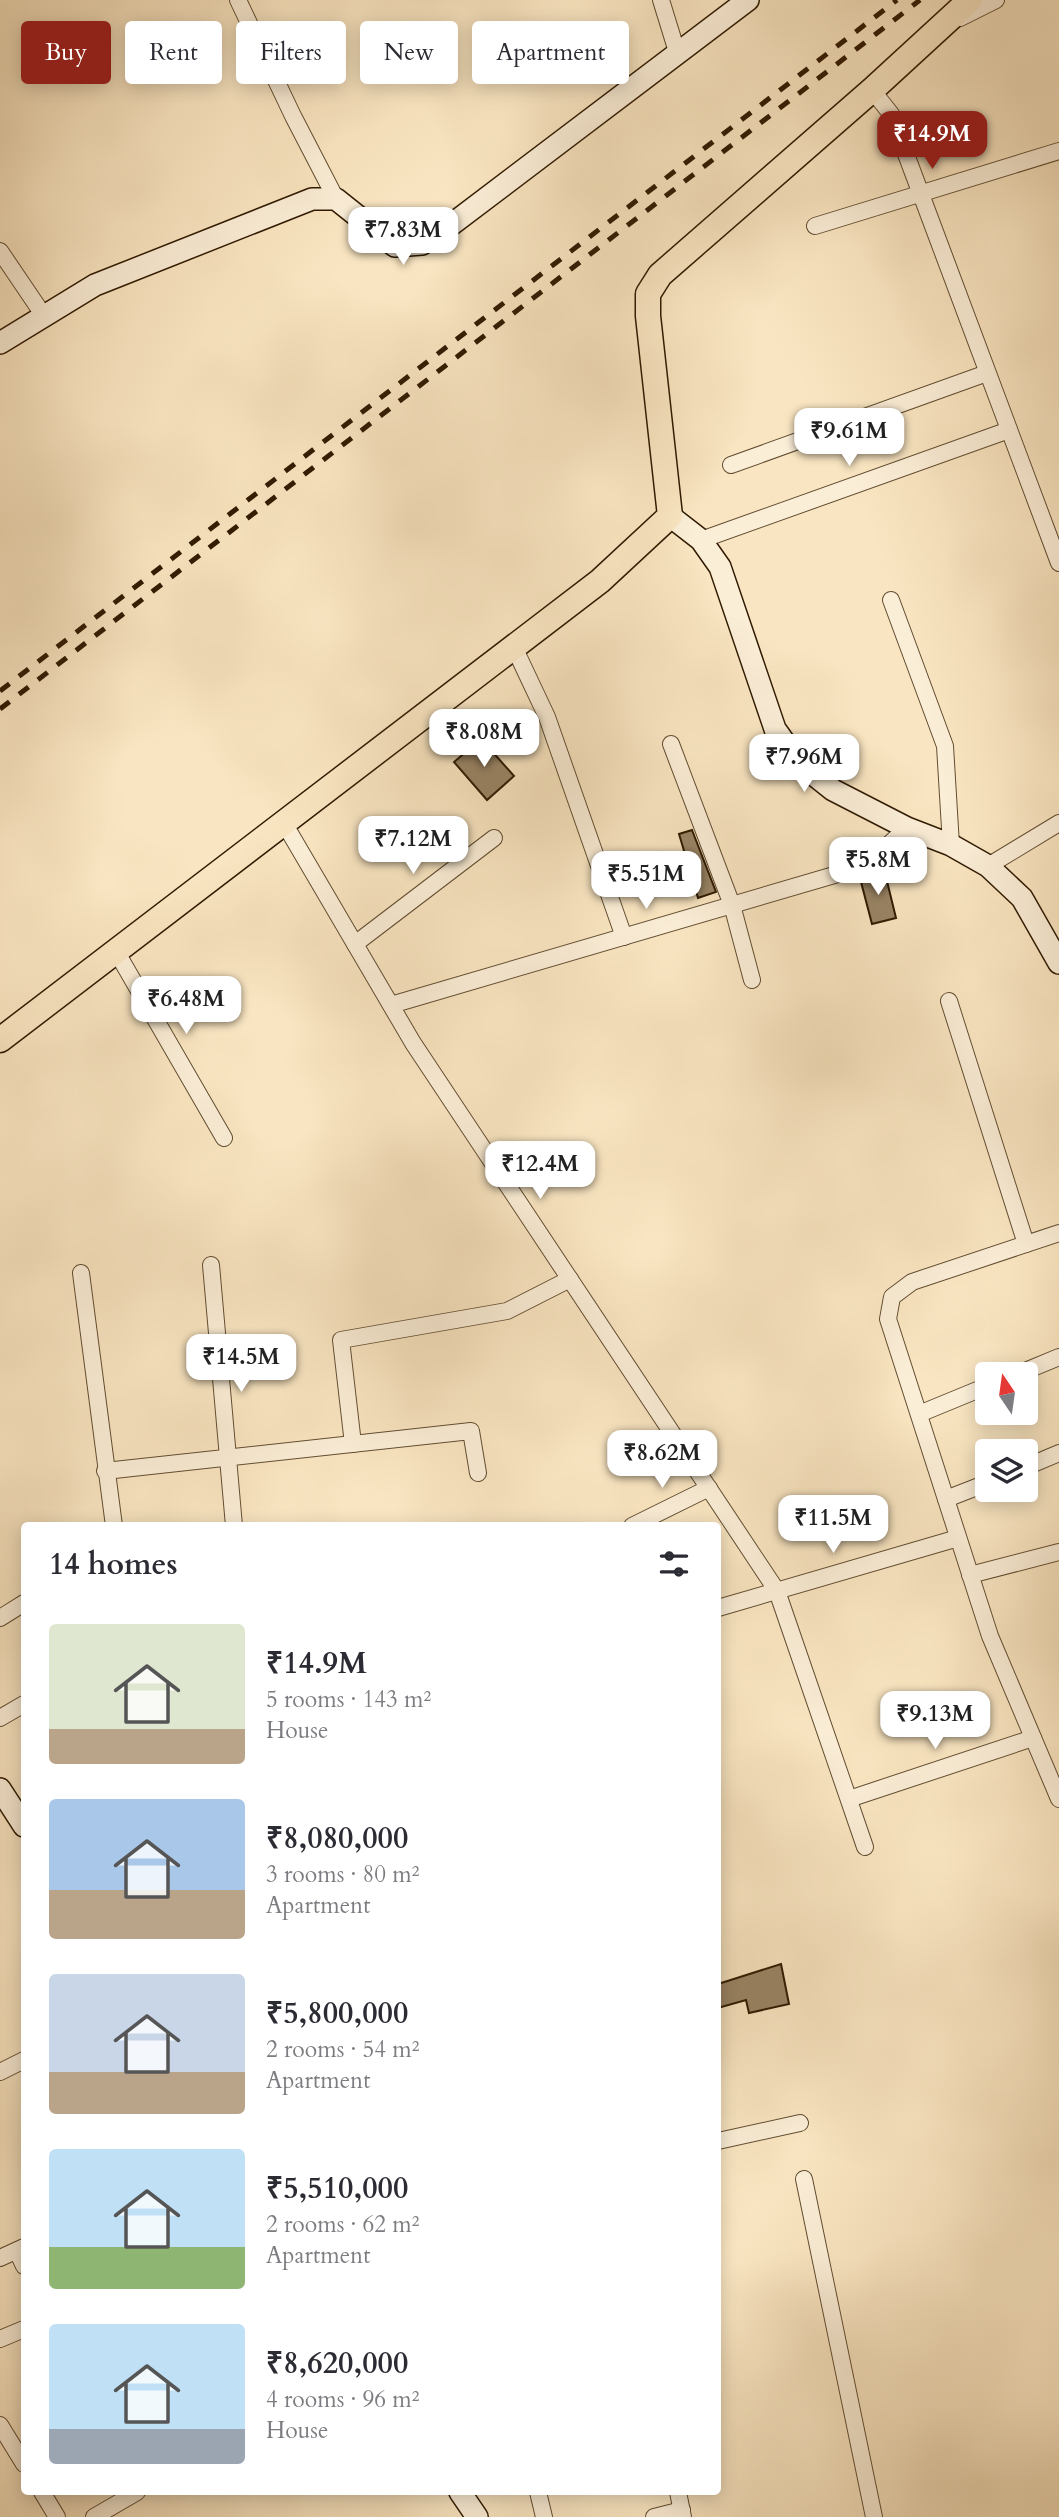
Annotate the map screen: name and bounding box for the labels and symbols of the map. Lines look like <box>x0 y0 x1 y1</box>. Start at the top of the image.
pin: ₹14.9M <box>875 111 989 171</box>
pin: ₹7.83M <box>346 208 460 267</box>
pin: ₹9.61M <box>792 408 906 468</box>
pin: ₹8.08M <box>427 710 541 769</box>
pin: ₹7.96M <box>747 734 861 794</box>
pin: ₹7.12M <box>356 816 470 876</box>
pin: ₹5.8M <box>829 838 927 897</box>
pin: ₹5.51M <box>589 852 703 911</box>
pin: ₹6.48M <box>129 976 243 1036</box>
pin: ₹12.4M <box>483 1142 597 1201</box>
pin: ₹14.5M <box>184 1334 298 1394</box>
north arrow <box>975 1362 1038 1424</box>
pin: ₹8.62M <box>605 1430 719 1490</box>
pin: ₹11.5M <box>776 1496 890 1555</box>
pin: ₹9.13M <box>878 1692 992 1751</box>

